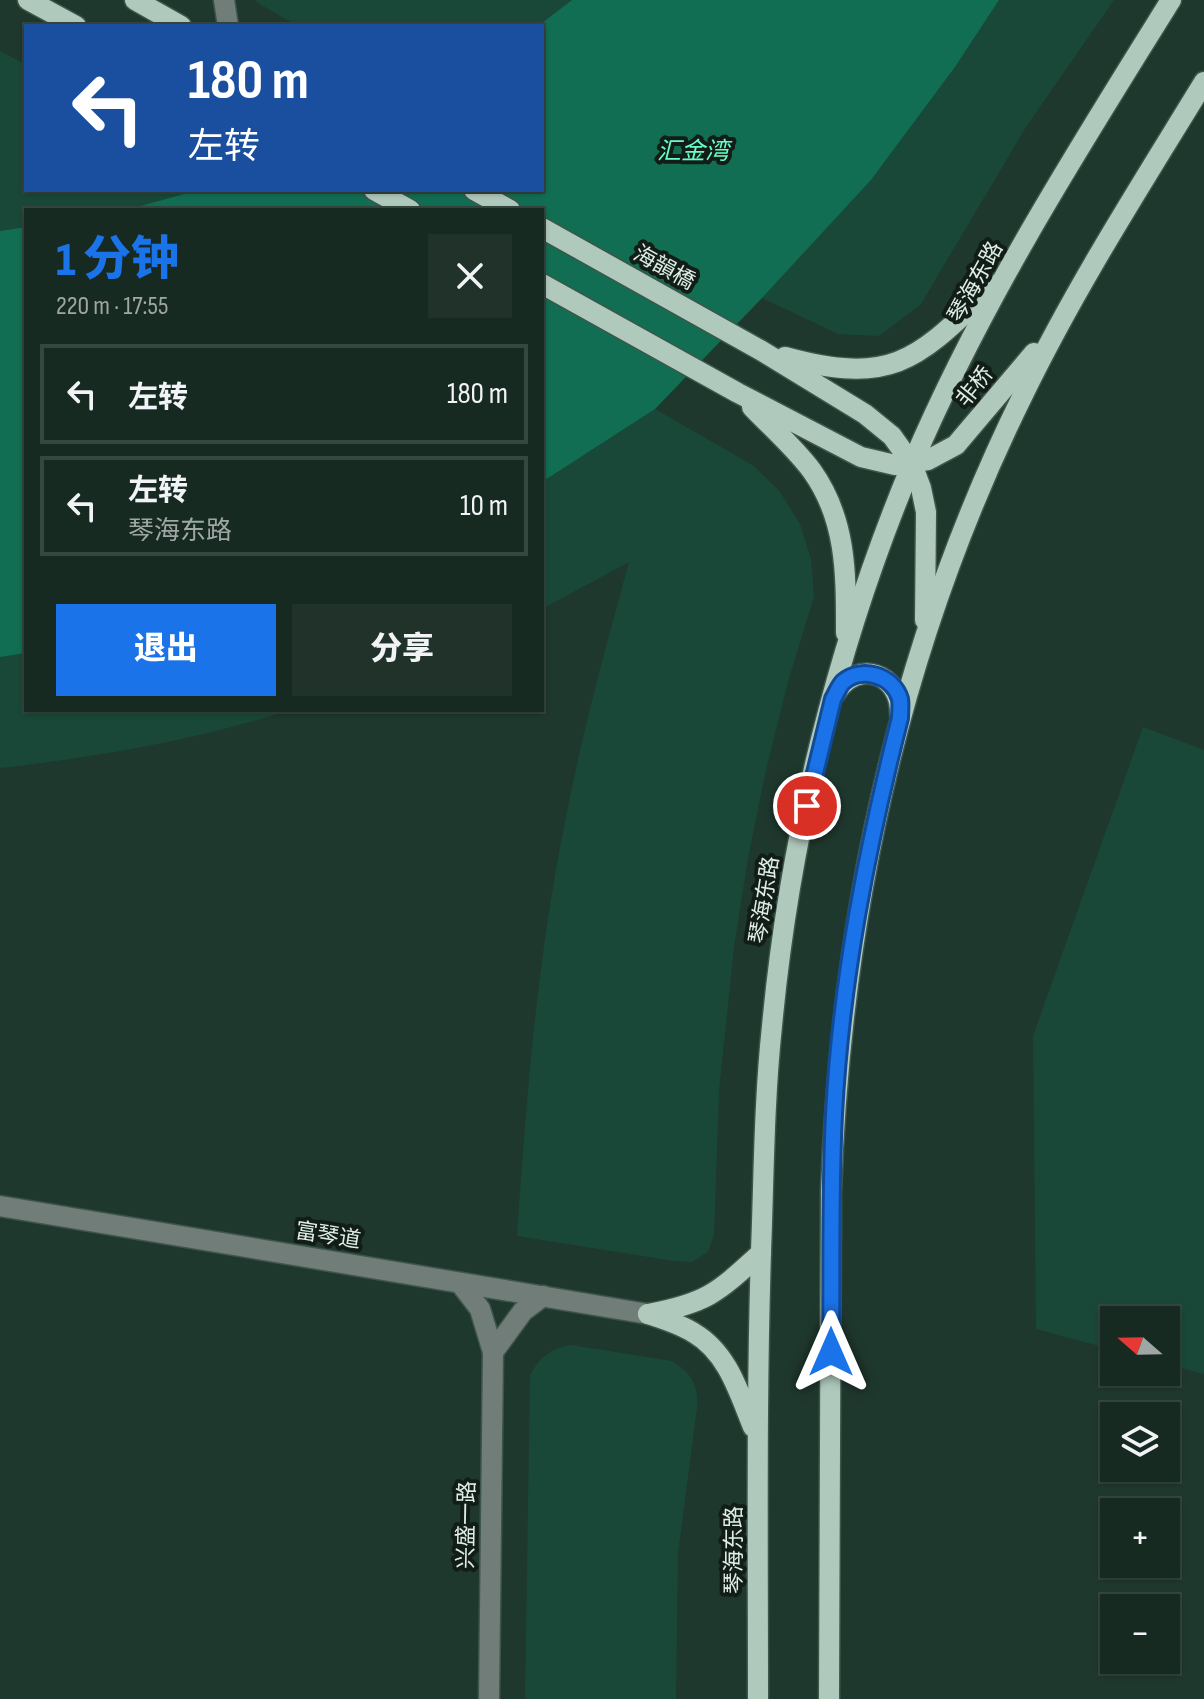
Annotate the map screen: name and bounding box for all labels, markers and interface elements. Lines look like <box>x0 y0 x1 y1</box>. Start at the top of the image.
text: 180 m <box>188 48 309 115</box>
icon: left <box>56 56 160 160</box>
text: 左转 <box>188 126 260 169</box>
water label: 汇金湾 <box>657 137 733 166</box>
text: 1 分钟 <box>56 232 179 289</box>
button: close <box>428 234 512 318</box>
street label: 琴海东路 <box>943 237 1009 327</box>
street label: 海韻橋 <box>629 240 699 296</box>
text: 220 m · 17:55 <box>56 291 168 322</box>
street label: 非桥 <box>951 361 999 413</box>
icon: left <box>60 372 104 416</box>
text: 180 m <box>447 376 508 412</box>
text: 左转 <box>128 380 188 416</box>
text: 左转 <box>128 473 188 509</box>
icon: left <box>60 484 104 528</box>
text: 10 m <box>460 488 508 524</box>
text: 琴海东路 <box>128 516 232 547</box>
button: 退出 <box>56 604 276 696</box>
button: 分享 <box>292 604 512 696</box>
pin <box>773 772 841 840</box>
icon: arrive <box>785 784 829 828</box>
street label: 琴海东路 <box>745 854 785 946</box>
street label: 富琴道 <box>293 1218 363 1254</box>
north arrow <box>1100 1306 1180 1386</box>
map controls <box>1100 1306 1180 1674</box>
position arrow <box>789 1310 873 1394</box>
button: layers <box>1100 1402 1180 1482</box>
street label: 兴盛一路 <box>453 1481 481 1569</box>
button: + <box>1100 1498 1180 1578</box>
street label: 琴海东路 <box>721 1506 748 1594</box>
button: − <box>1100 1594 1180 1674</box>

